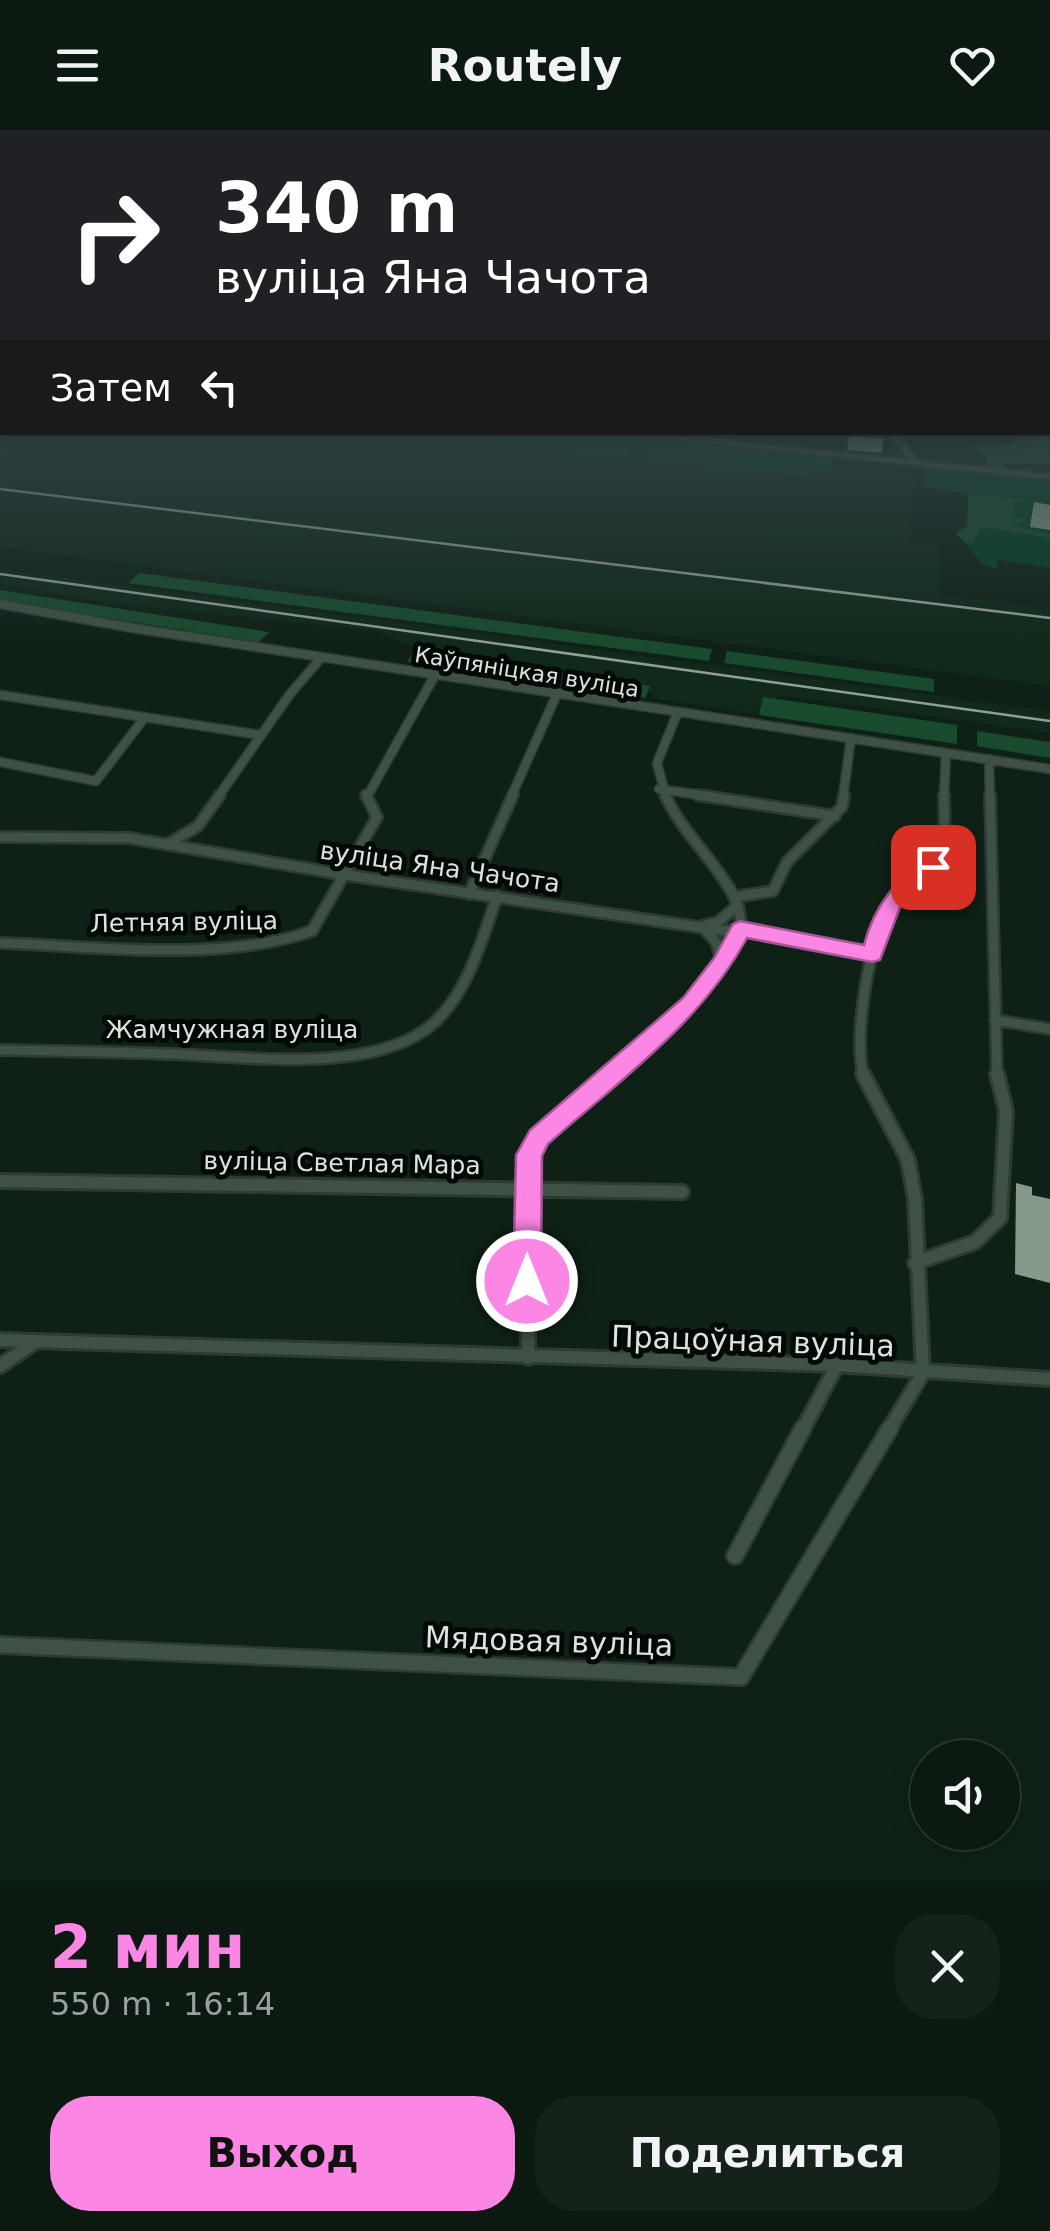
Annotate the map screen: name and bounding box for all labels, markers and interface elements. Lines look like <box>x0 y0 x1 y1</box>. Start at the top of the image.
icon: menu <box>50 38 105 93</box>
icon: heart <box>945 38 1000 93</box>
text: Routely <box>428 39 622 92</box>
text: 340 m <box>215 167 458 249</box>
icon: right <box>50 170 180 300</box>
text: вуліца Яна Чачота <box>215 251 651 304</box>
icon: left <box>192 360 247 415</box>
text: Затем <box>50 366 172 410</box>
street label: Каўпяніцкая вуліца <box>413 642 641 702</box>
pin <box>891 825 976 910</box>
street label: вуліца Яна Чачота <box>318 836 562 898</box>
icon: arrive <box>906 840 961 895</box>
street label: Летняя вуліца <box>90 906 278 938</box>
street label: Жамчужная вуліца <box>106 1015 358 1044</box>
street label: вуліца Светлая Мара <box>203 1146 481 1180</box>
position arrow <box>475 1229 579 1333</box>
street label: Працоўная вуліца <box>611 1319 895 1363</box>
street label: Мядовая вуліца <box>424 1619 674 1663</box>
map controls <box>910 1740 1020 1850</box>
button: sound <box>910 1740 1020 1850</box>
text: 2 мин <box>50 1912 245 1982</box>
button: close <box>895 1914 1000 2019</box>
text: 550 m · 16:14 <box>50 1985 275 2023</box>
button: Выход <box>50 2096 515 2211</box>
button: Поделиться <box>535 2096 1000 2211</box>

